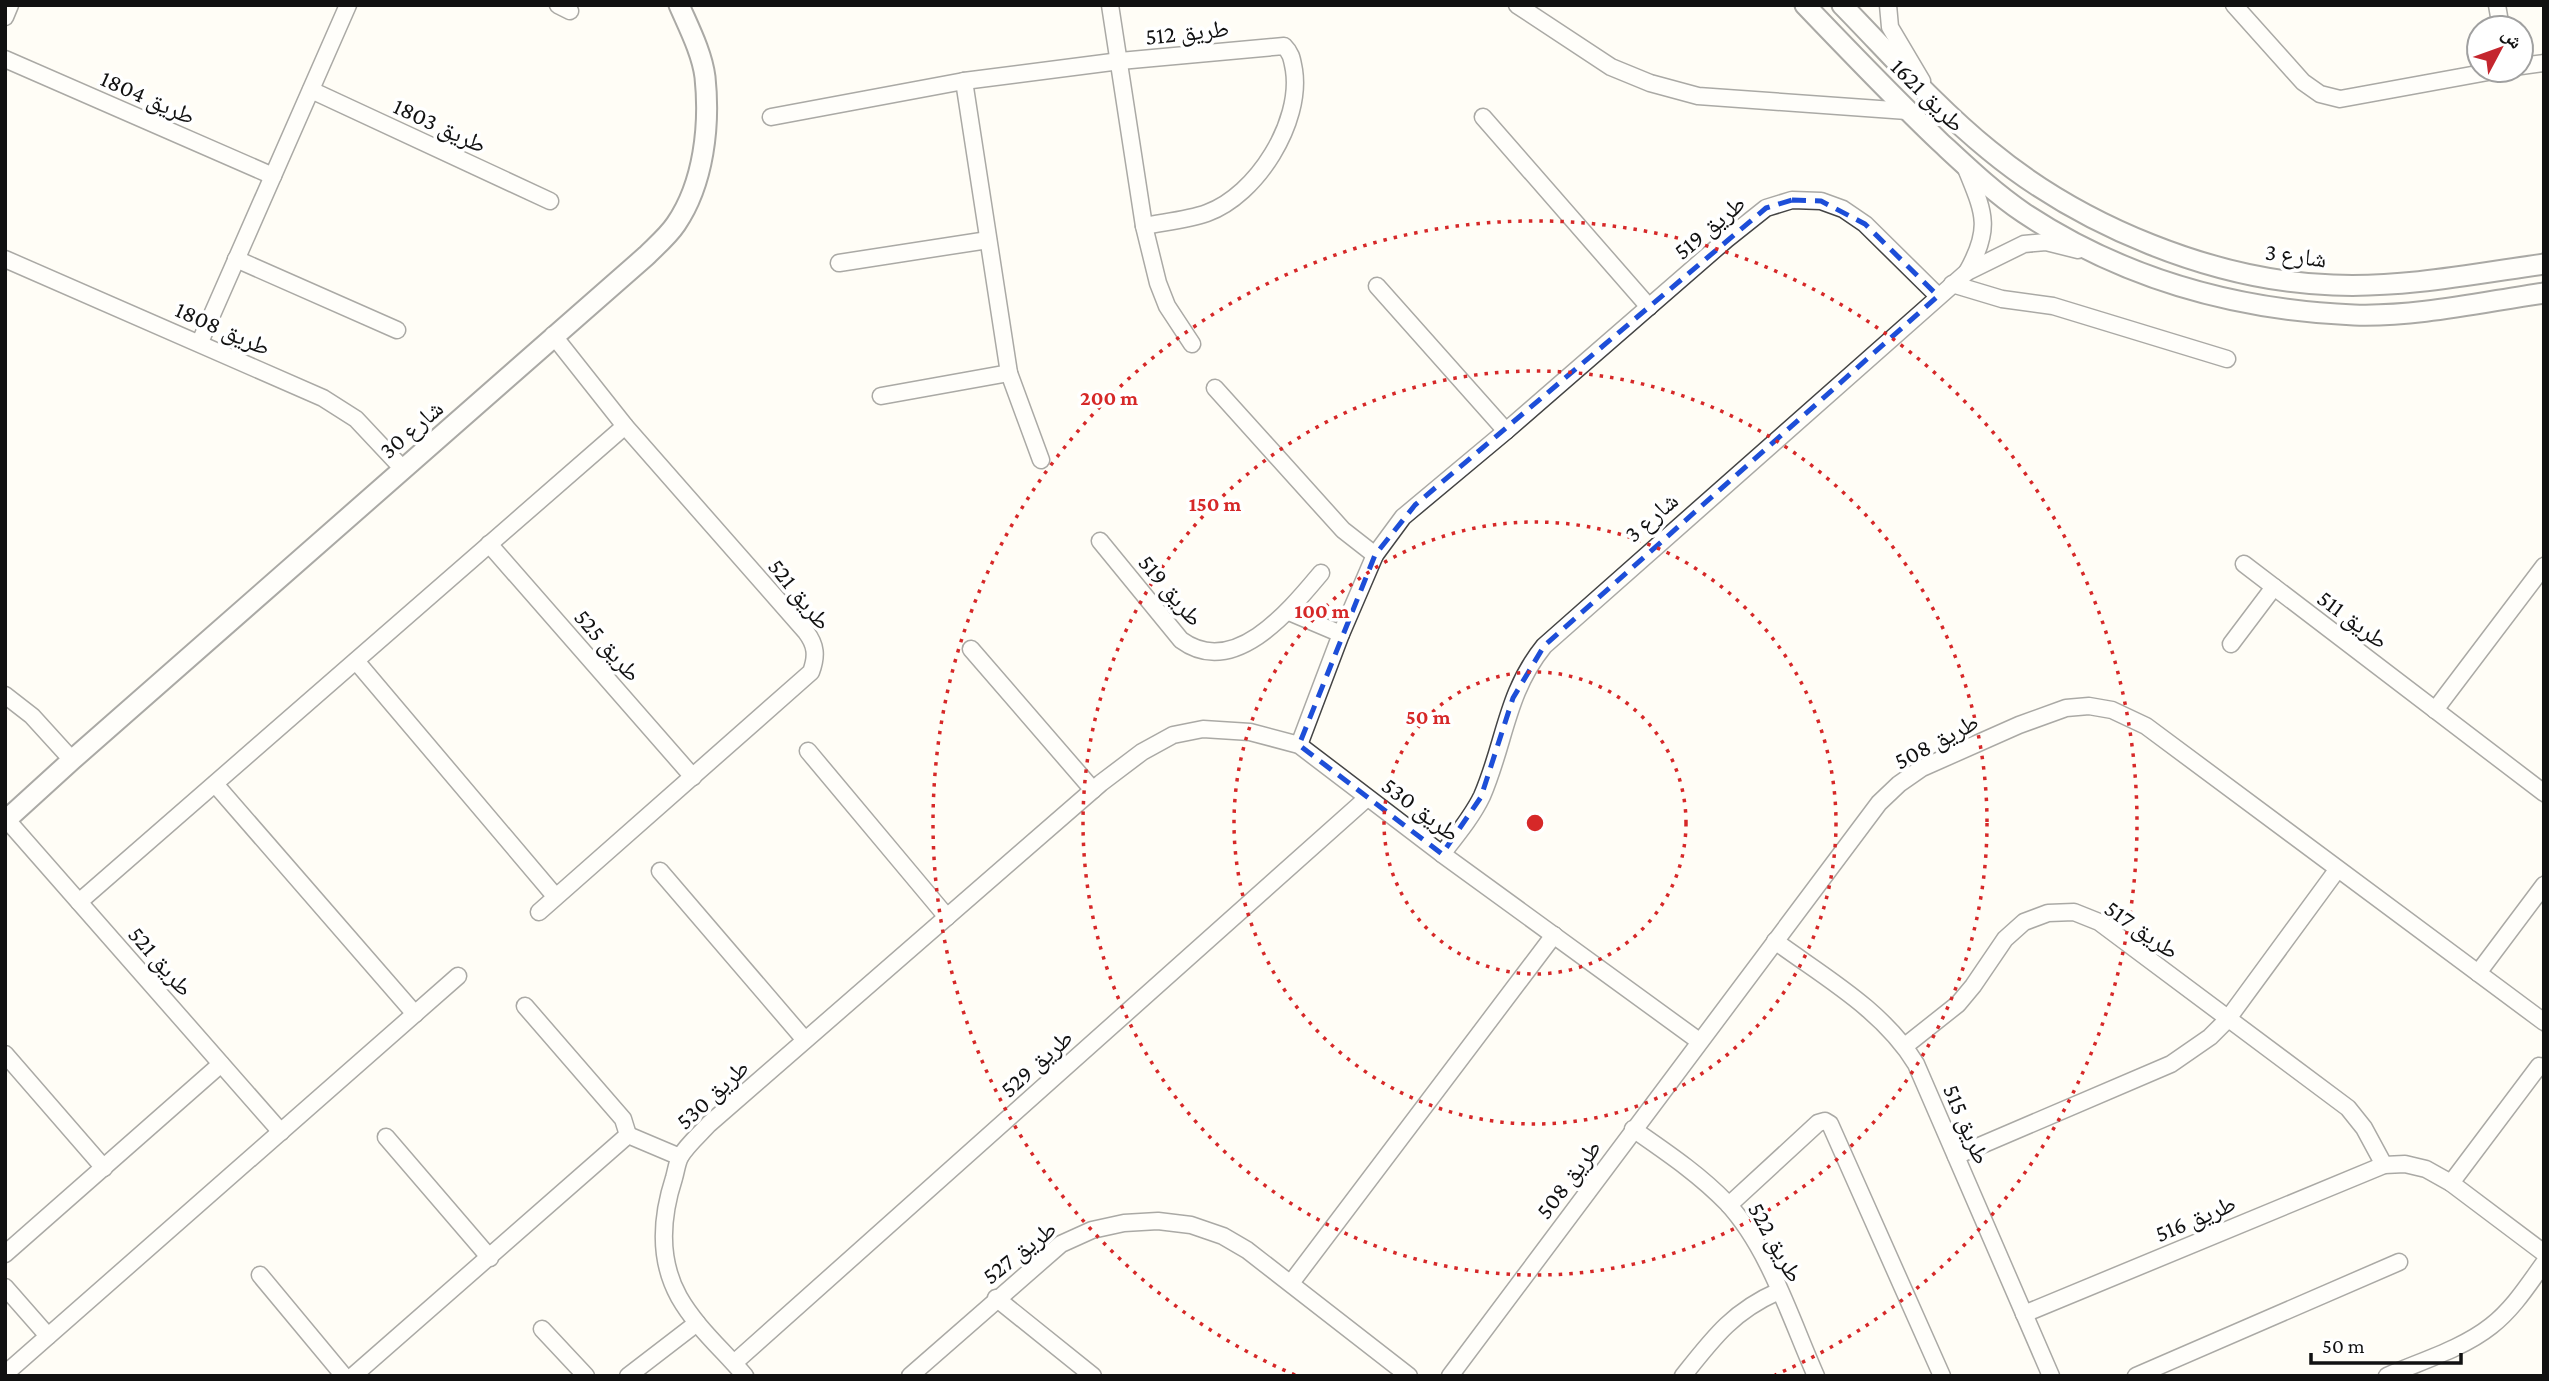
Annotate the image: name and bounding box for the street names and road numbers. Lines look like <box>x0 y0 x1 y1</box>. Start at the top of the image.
street label: طريق 512 <box>1144 14 1230 51</box>
street label: طريق 1621 <box>1885 53 1970 138</box>
street label: طريق 1804 <box>96 64 199 131</box>
street label: طريق 1803 <box>389 92 491 159</box>
street label: طريق 519 <box>1668 189 1751 265</box>
street label: شارع 3 <box>2263 237 2328 275</box>
street label: طريق 1808 <box>171 295 275 362</box>
street label: شارع 30 <box>374 394 450 465</box>
street label: شارع 3 <box>1619 487 1684 549</box>
street label: طريق 519 <box>1133 549 1209 632</box>
street label: طريق 521 <box>762 553 837 636</box>
street label: طريق 511 <box>2312 584 2393 655</box>
street label: طريق 525 <box>568 603 647 687</box>
street label: طريق 508 <box>1889 708 1983 775</box>
street label: طريق 530 <box>1376 771 1465 848</box>
street label: طريق 517 <box>2099 894 2184 965</box>
street label: طريق 521 <box>123 921 199 1002</box>
street label: طريق 529 <box>994 1024 1078 1103</box>
street label: طريق 530 <box>670 1054 755 1135</box>
street label: طريق 515 <box>1937 1080 1996 1168</box>
street label: طريق 508 <box>1530 1134 1607 1224</box>
street label: طريق 516 <box>2151 1189 2240 1248</box>
street label: طريق 522 <box>1742 1197 1809 1287</box>
street label: طريق 527 <box>977 1215 1062 1290</box>

